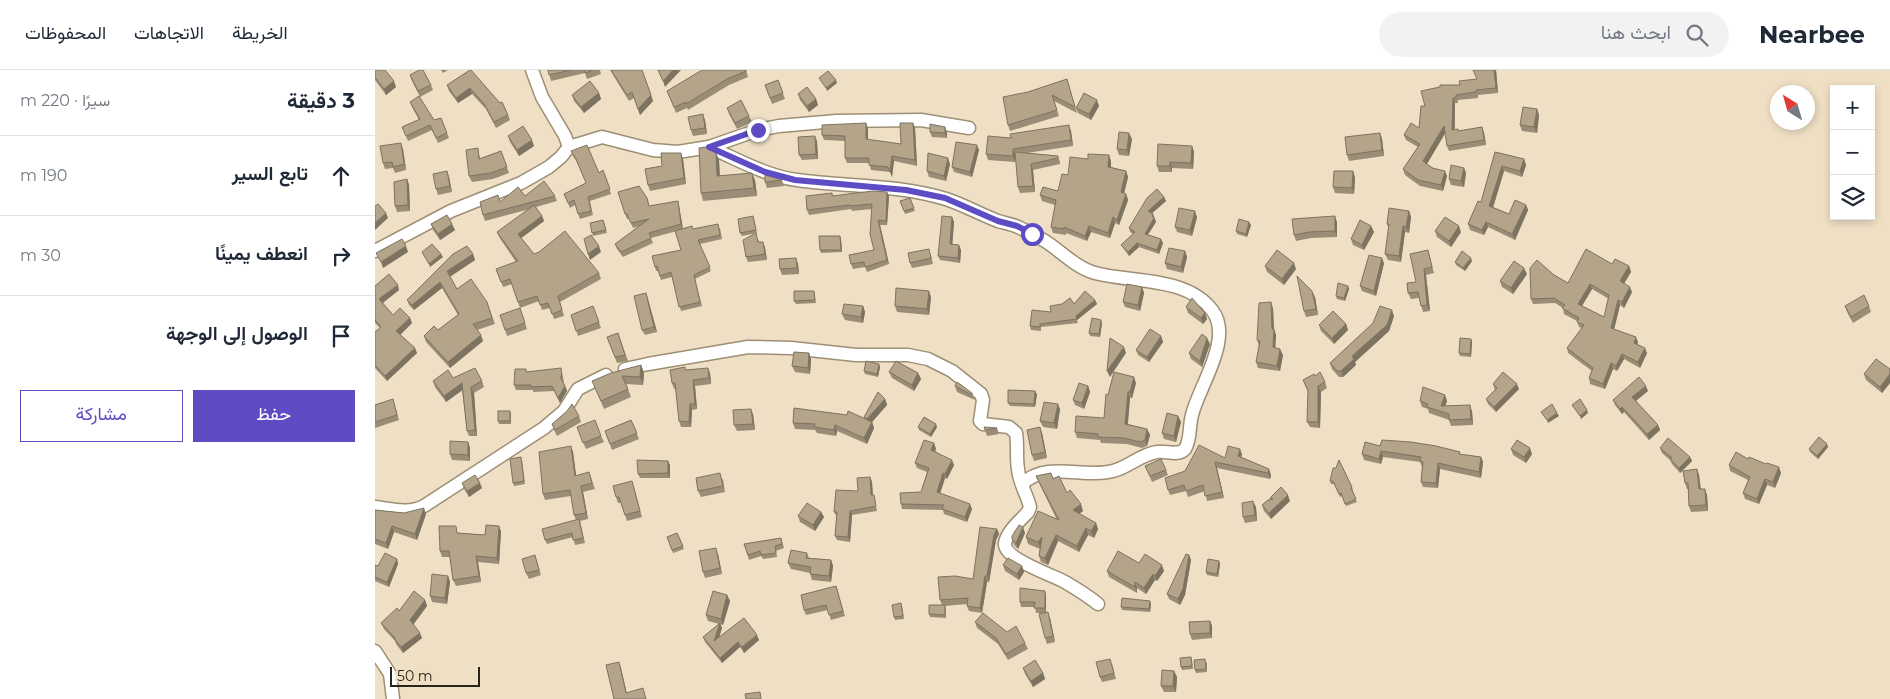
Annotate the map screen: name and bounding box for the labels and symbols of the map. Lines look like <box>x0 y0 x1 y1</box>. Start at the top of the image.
north arrow <box>1770 85 1815 130</box>
route end <box>747 119 770 142</box>
route start <box>1021 223 1044 246</box>
scale bar <box>390 664 480 687</box>

